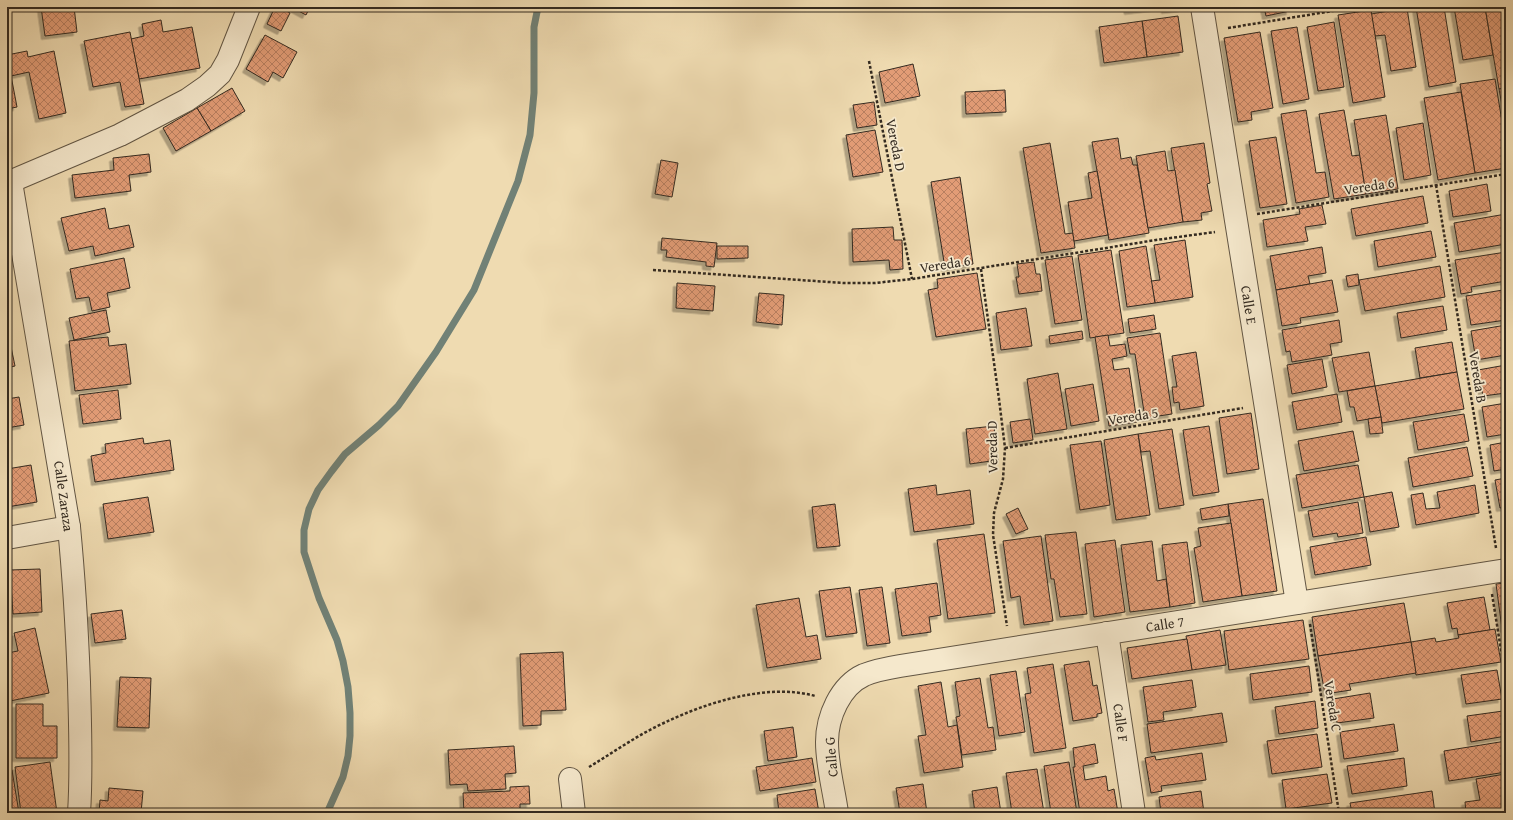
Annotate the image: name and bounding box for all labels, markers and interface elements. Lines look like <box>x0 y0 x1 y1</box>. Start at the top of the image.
street label: Vereda D <box>881 117 911 173</box>
street label: Vereda 6 <box>1342 172 1396 200</box>
street label: Vereda 6 <box>918 250 972 278</box>
street label: Calle E <box>1236 284 1262 326</box>
street label: Vereda B <box>1464 350 1492 404</box>
street label: Vereda 5 <box>1106 402 1160 430</box>
street label: Vereda D <box>982 420 1002 474</box>
street label: Calle Zaraza <box>49 460 79 533</box>
street label: Calle 7 <box>1144 611 1186 637</box>
street label: Vereda C <box>1319 679 1347 734</box>
street label: Calle F <box>1108 703 1134 744</box>
street label: Calle G <box>819 736 843 778</box>

